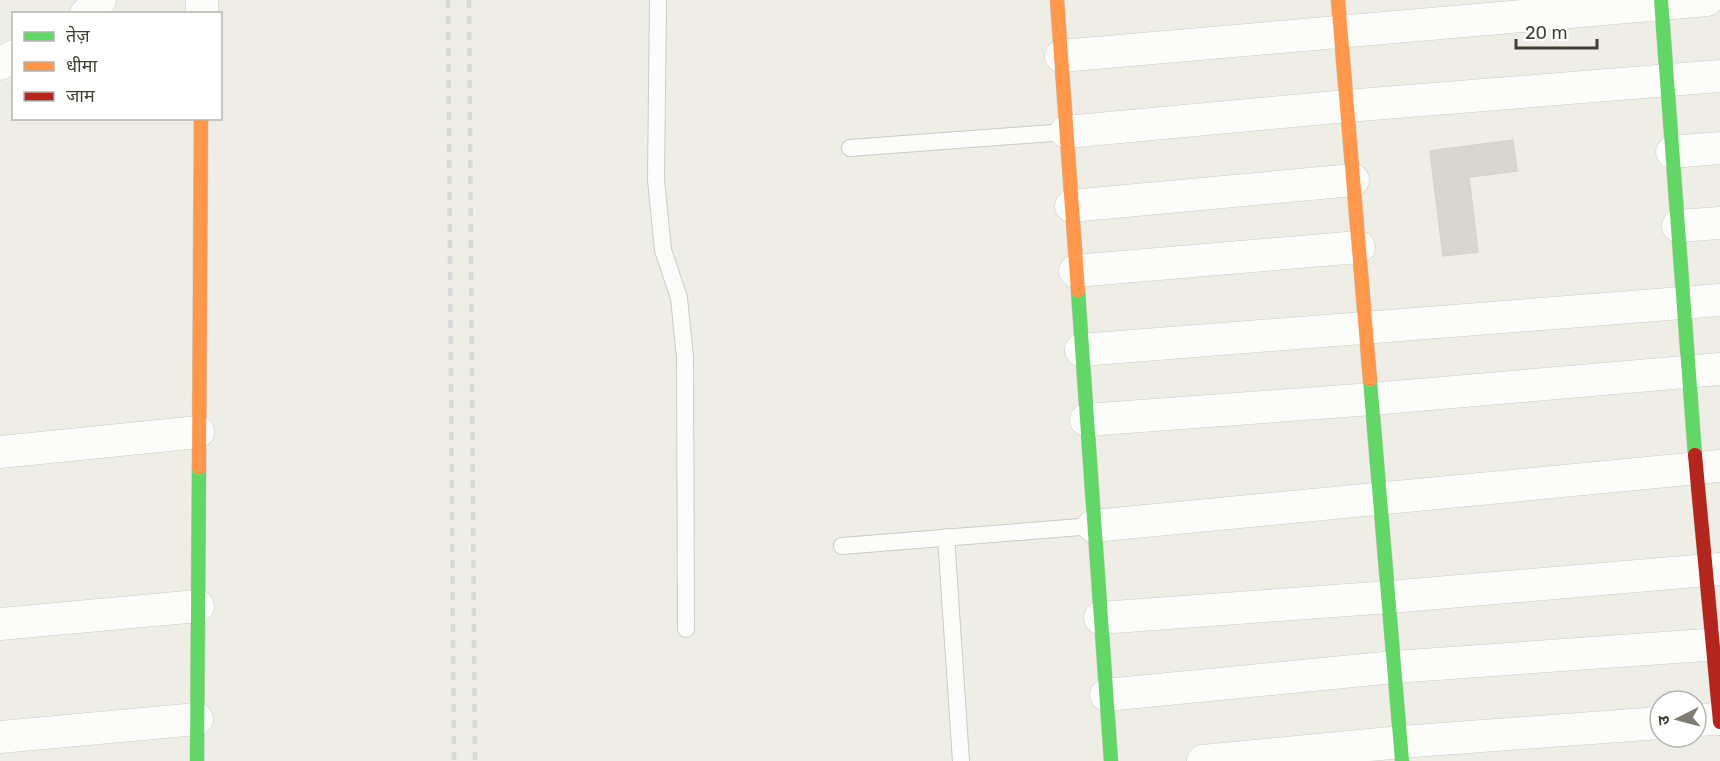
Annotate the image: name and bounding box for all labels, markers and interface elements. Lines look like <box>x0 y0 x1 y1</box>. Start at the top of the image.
legend <box>12 12 222 120</box>
scale bar <box>1516 12 1597 50</box>
text: 20 m <box>1525 22 1567 44</box>
text: तेज़ <box>66 25 90 47</box>
text: धीमा <box>66 55 97 77</box>
text: जाम <box>66 85 96 107</box>
north arrow <box>1648 689 1708 749</box>
text: उ <box>1654 714 1674 726</box>

